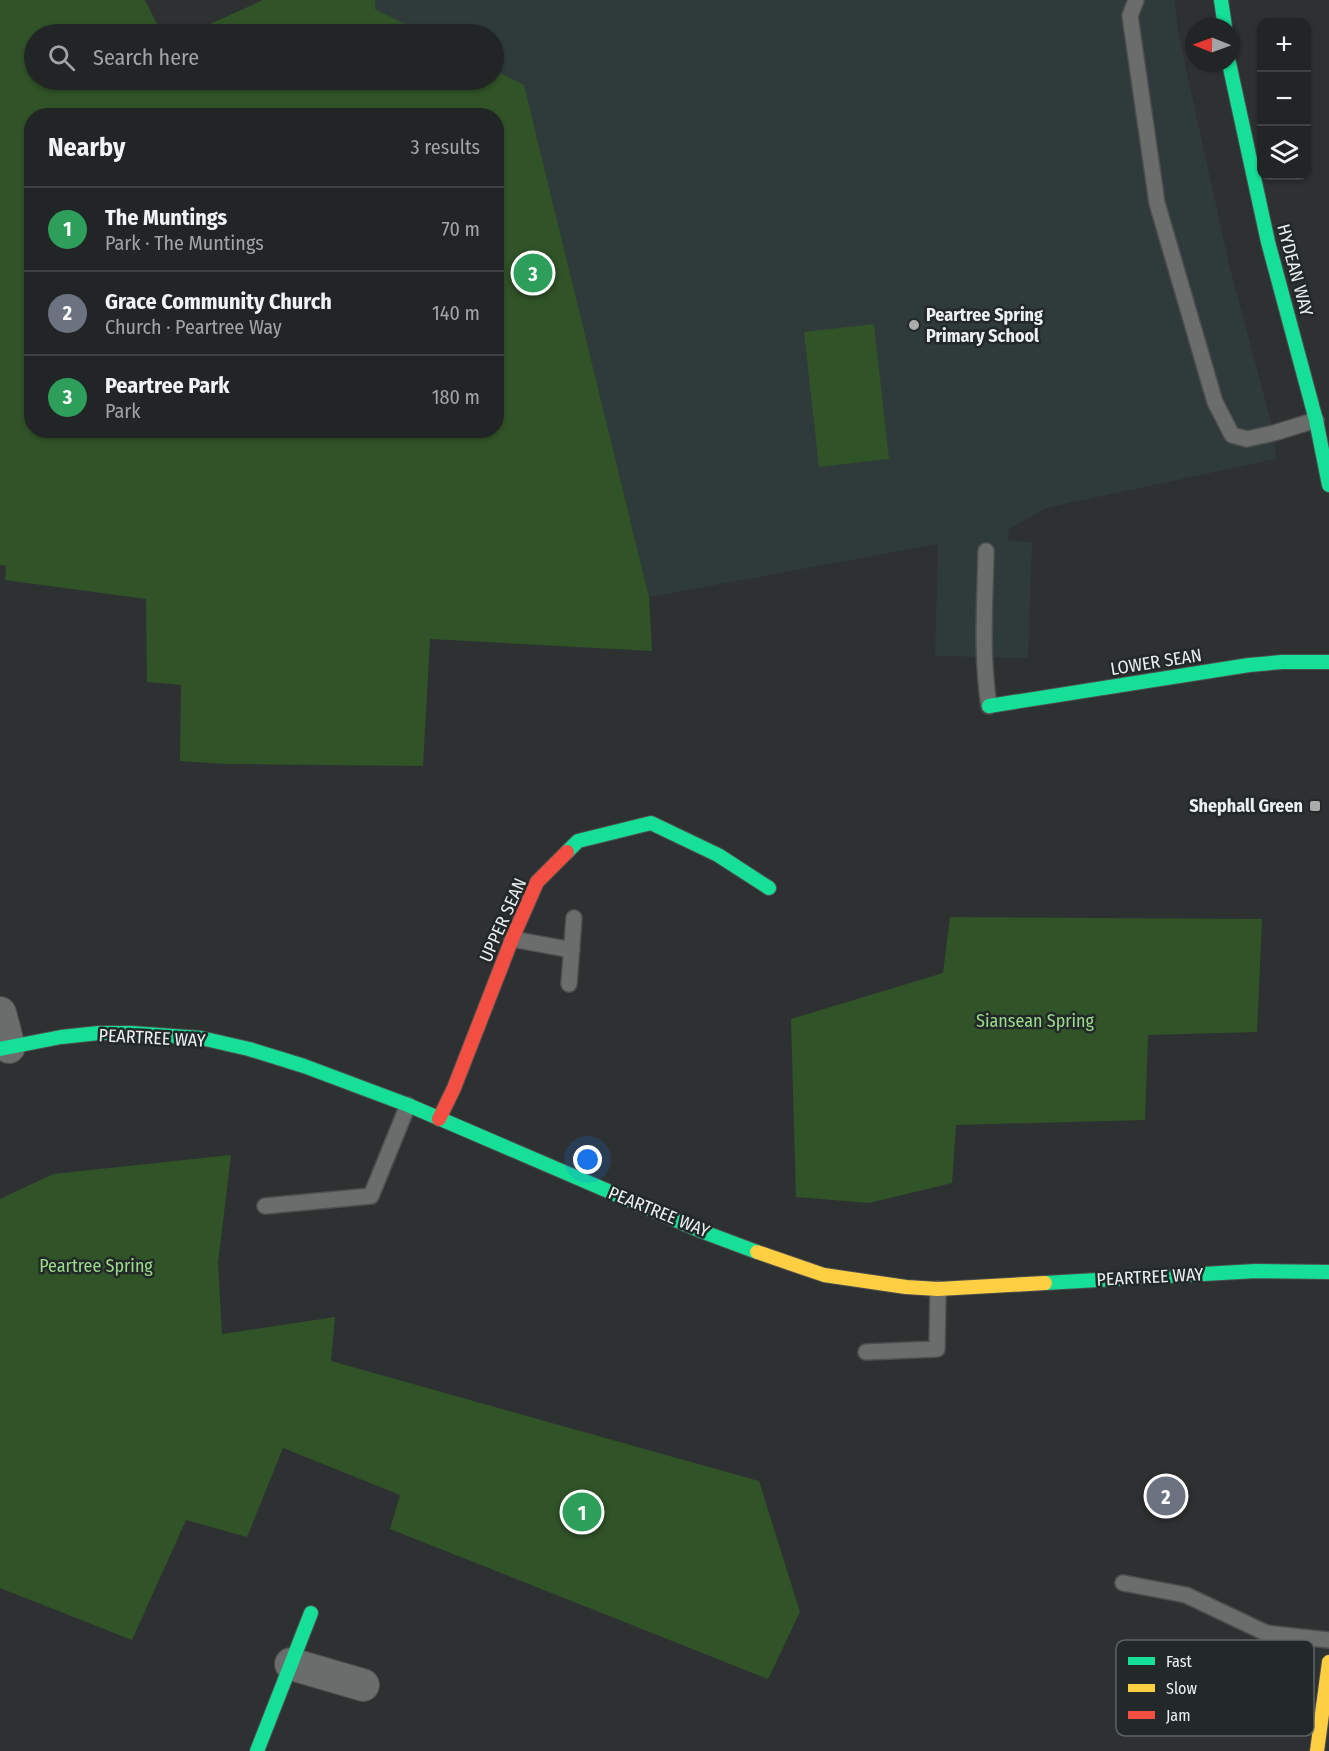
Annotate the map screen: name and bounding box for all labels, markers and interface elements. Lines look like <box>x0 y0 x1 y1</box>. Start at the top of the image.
north arrow <box>1185 18 1239 72</box>
map controls <box>1257 18 1311 180</box>
button: + <box>1257 18 1311 72</box>
search box <box>24 24 504 90</box>
icon: search <box>45 41 78 74</box>
text: Search here <box>93 44 199 71</box>
button: − <box>1257 72 1311 126</box>
button: layers <box>1257 126 1311 180</box>
text: Nearby <box>48 132 125 163</box>
text: 3 results <box>411 135 480 159</box>
text: The Muntings <box>105 204 227 231</box>
text: 1 <box>63 217 72 241</box>
text: 70 m <box>442 217 480 241</box>
street label: HYDEAN WAY <box>1272 222 1318 318</box>
text: Park · The Muntings <box>105 231 264 255</box>
pin: 3 <box>514 250 552 296</box>
text: Grace Community Church <box>105 288 332 315</box>
text: 2 <box>63 301 72 325</box>
text: 140 m <box>432 301 480 325</box>
place label: Peartree Spring Primary School <box>926 304 1043 347</box>
text: Church · Peartree Way <box>105 315 282 339</box>
marker: Peartree Spring Primary School <box>907 318 921 332</box>
text: Peartree Park <box>105 372 229 399</box>
text: 3 <box>63 385 72 409</box>
text: 180 m <box>432 385 480 409</box>
text: Park <box>105 399 141 423</box>
street label: LOWER SEAN <box>1109 644 1203 680</box>
place label: Shephall Green <box>1189 795 1303 817</box>
marker: Shephall Green <box>1308 799 1322 813</box>
street label: UPPER SEAN <box>475 875 531 965</box>
park label: Siansean Spring <box>976 1010 1095 1032</box>
street label: PEARTREE WAY <box>98 1024 206 1052</box>
your location <box>573 1145 602 1174</box>
street label: PEARTREE WAY <box>605 1182 713 1242</box>
park label: Peartree Spring <box>39 1255 153 1277</box>
street label: PEARTREE WAY <box>1096 1263 1204 1291</box>
pin: 2 <box>1146 1474 1186 1518</box>
pin: 1 <box>562 1490 602 1534</box>
legend <box>1116 1640 1314 1736</box>
text: Fast <box>1166 1652 1193 1671</box>
text: Slow <box>1166 1679 1197 1698</box>
text: Jam <box>1166 1706 1191 1725</box>

